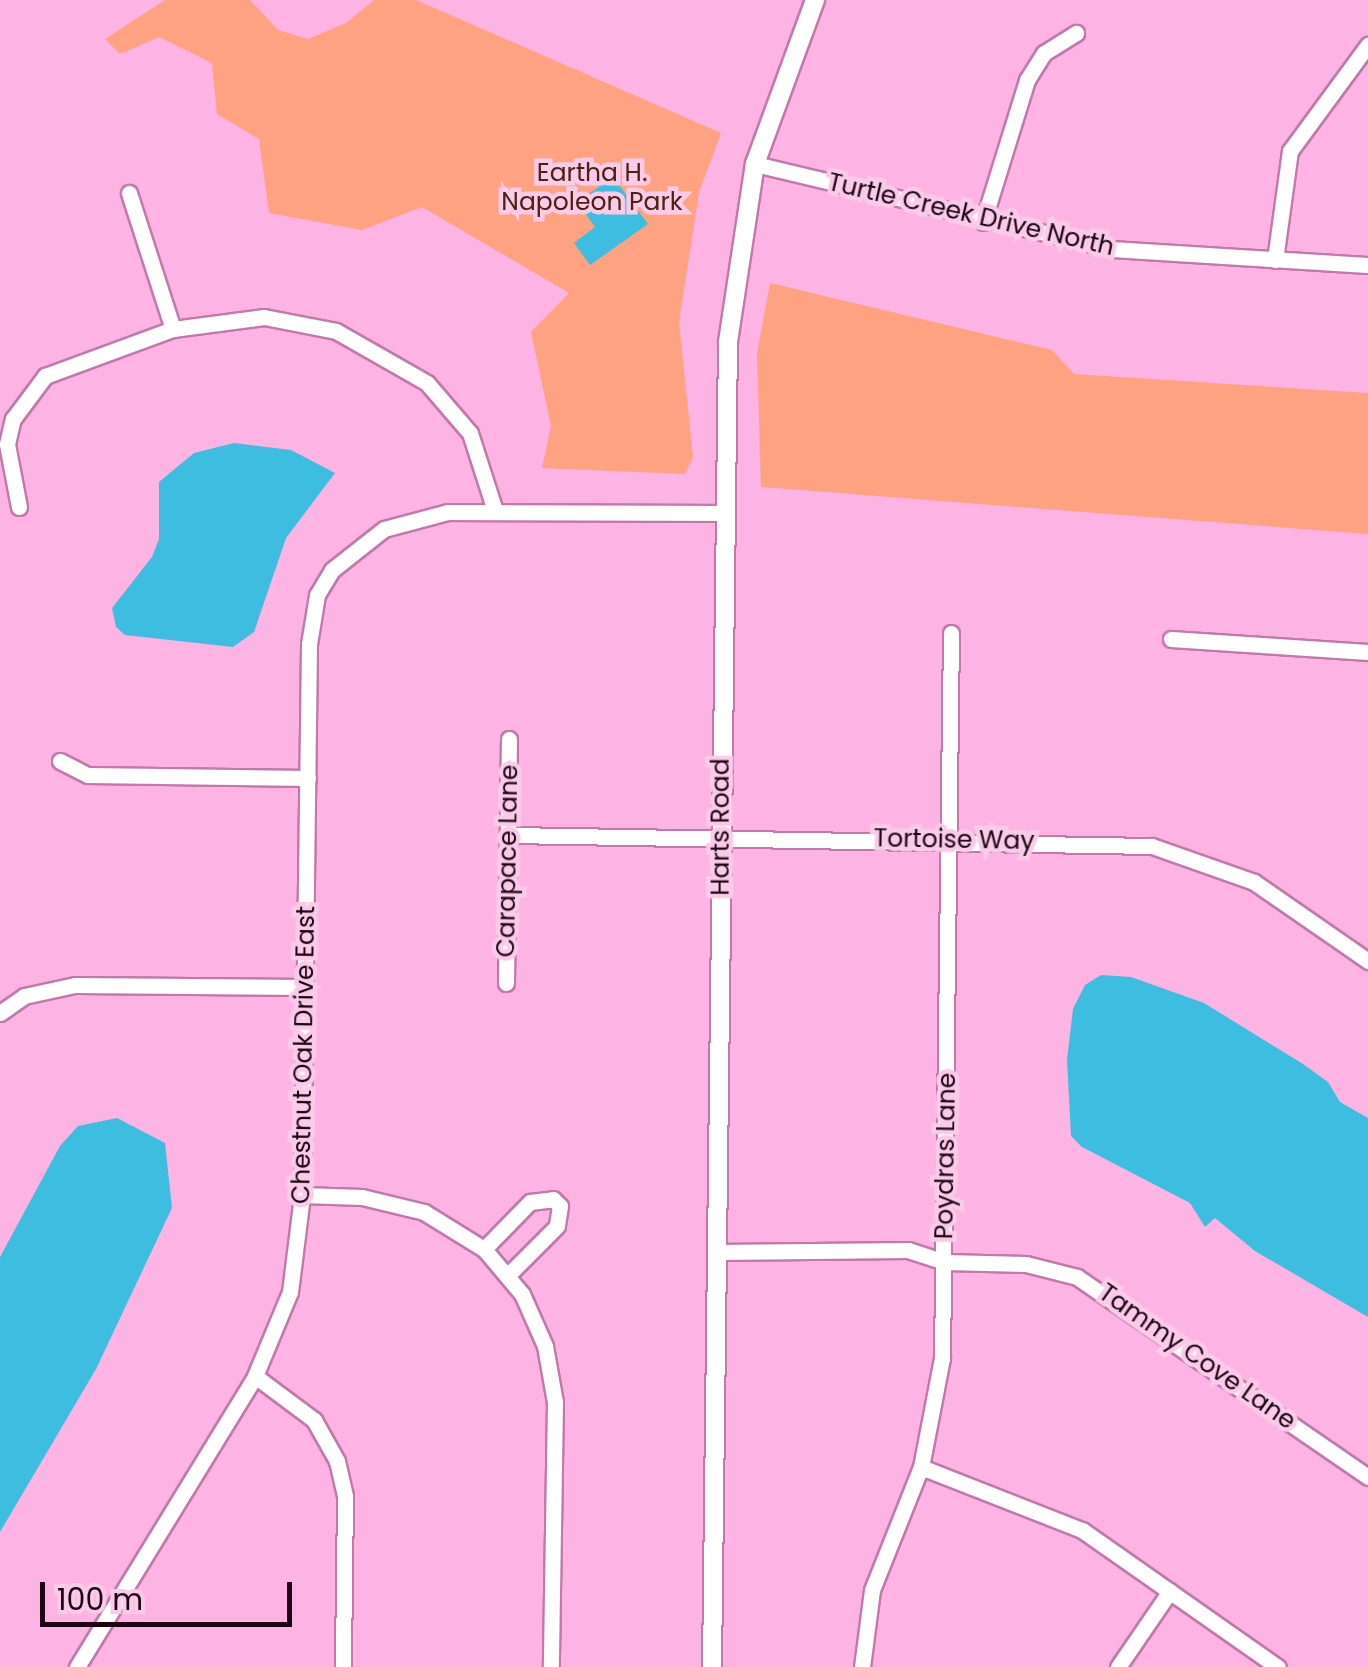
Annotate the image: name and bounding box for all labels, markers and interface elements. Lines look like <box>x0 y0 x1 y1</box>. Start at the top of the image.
park label: Eartha H. Napoleon Park <box>501 159 683 218</box>
street label: Turtle Creek Drive North <box>825 167 1117 263</box>
street label: Harts Road <box>706 758 736 896</box>
street label: Carapace Lane <box>491 764 525 958</box>
street label: Tortoise Way <box>873 824 1035 856</box>
street label: Chestnut Oak Drive East <box>286 906 322 1204</box>
street label: Poydras Lane <box>930 1072 962 1240</box>
street label: Tammy Cove Lane <box>1093 1278 1301 1436</box>
scale bar <box>45 1562 298 1624</box>
text: 100 m <box>57 1578 143 1621</box>

